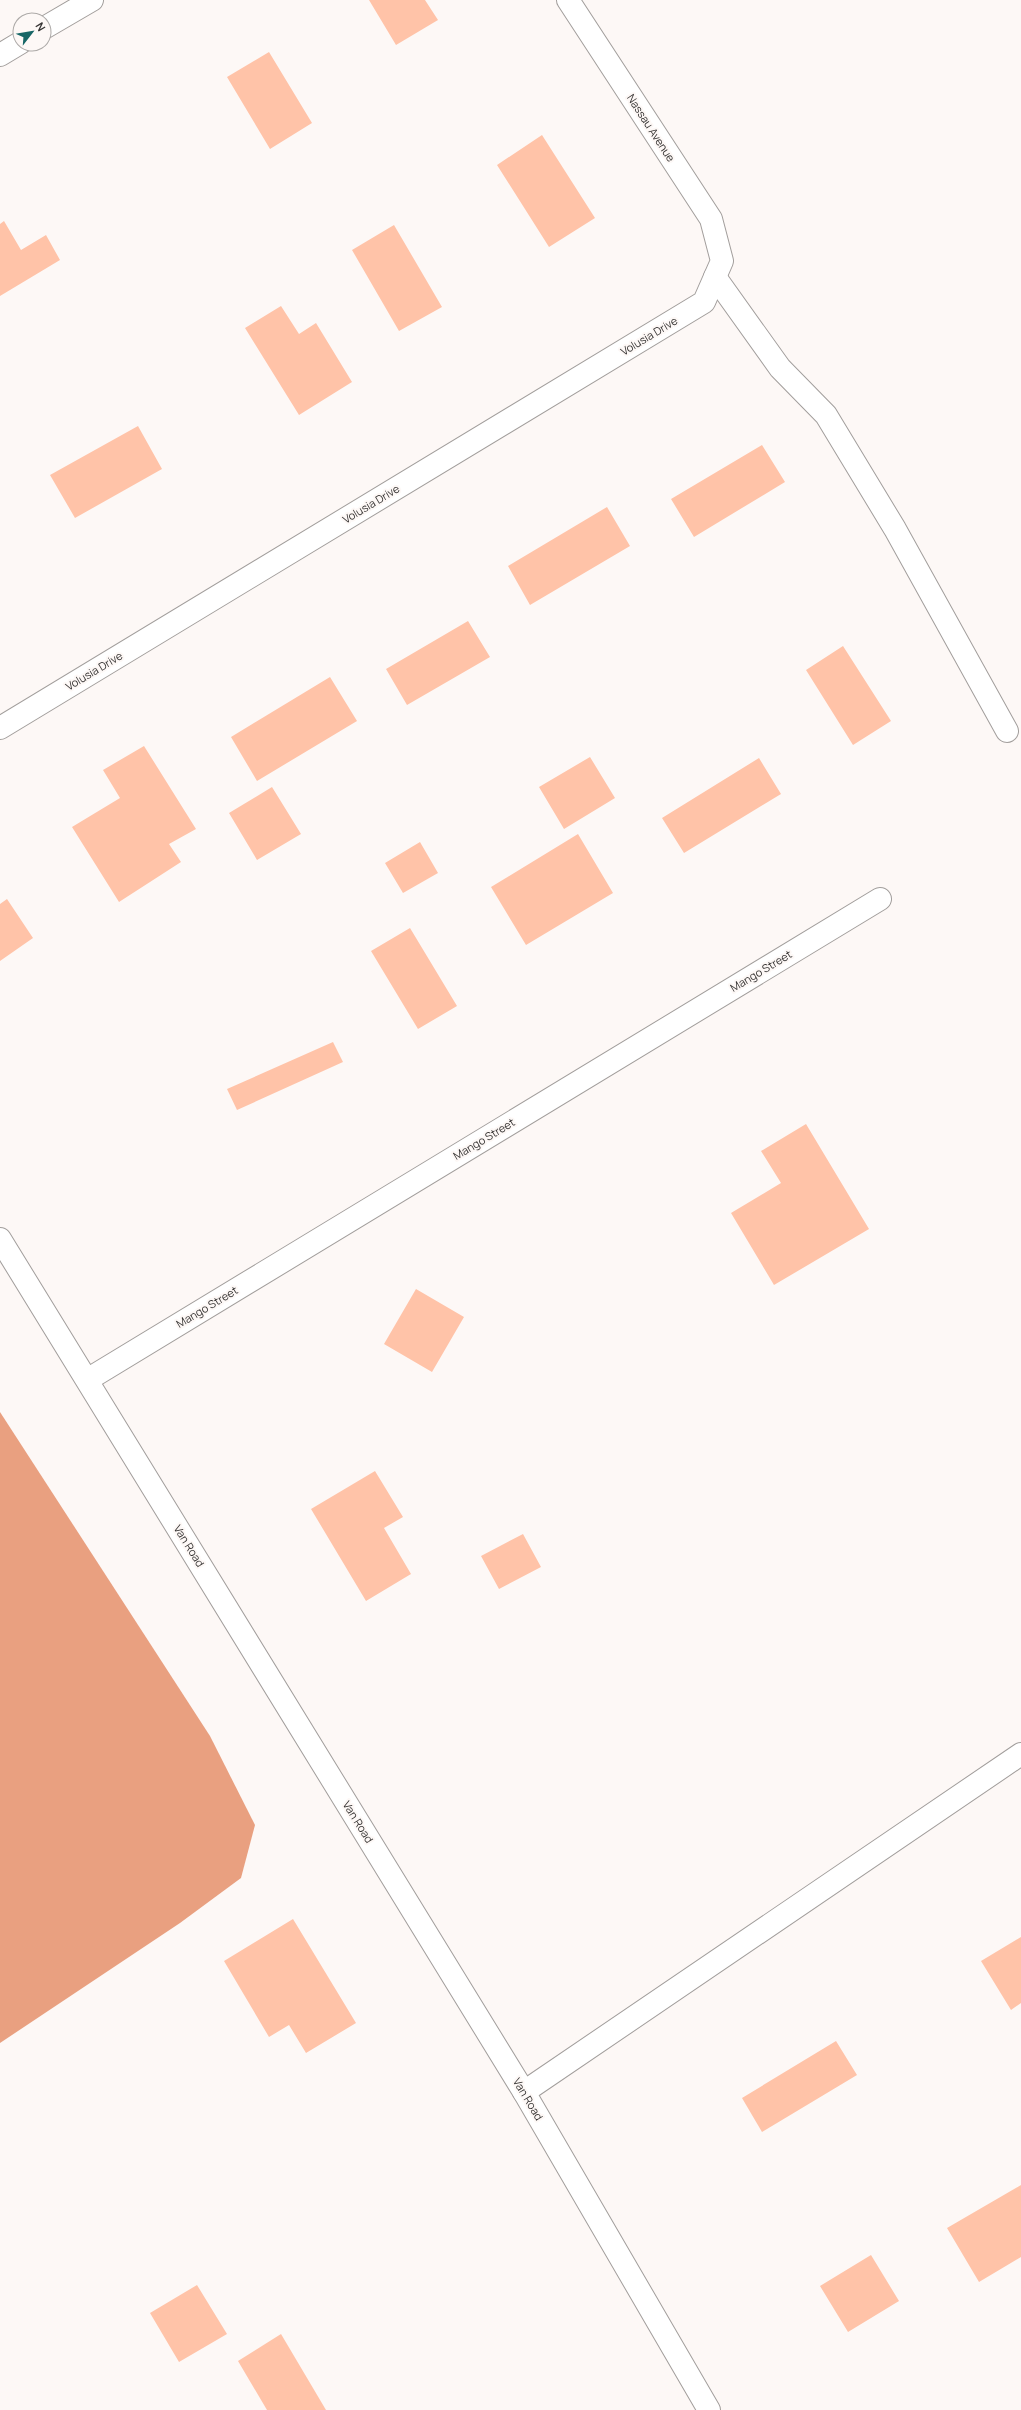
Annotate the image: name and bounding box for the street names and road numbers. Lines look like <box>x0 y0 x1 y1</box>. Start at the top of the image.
street label: Nassau Avenue <box>624 91 679 165</box>
street label: Volusia Drive <box>617 312 681 358</box>
street label: Volusia Drive <box>339 480 403 526</box>
street label: Volusia Drive <box>62 647 126 693</box>
street label: Mango Street <box>727 946 794 995</box>
street label: Mango Street <box>450 1114 517 1163</box>
street label: Mango Street <box>173 1282 240 1331</box>
street label: Van Road <box>171 1522 208 1570</box>
street label: Van Road <box>340 1798 377 1846</box>
street label: Van Road <box>510 2075 547 2123</box>

